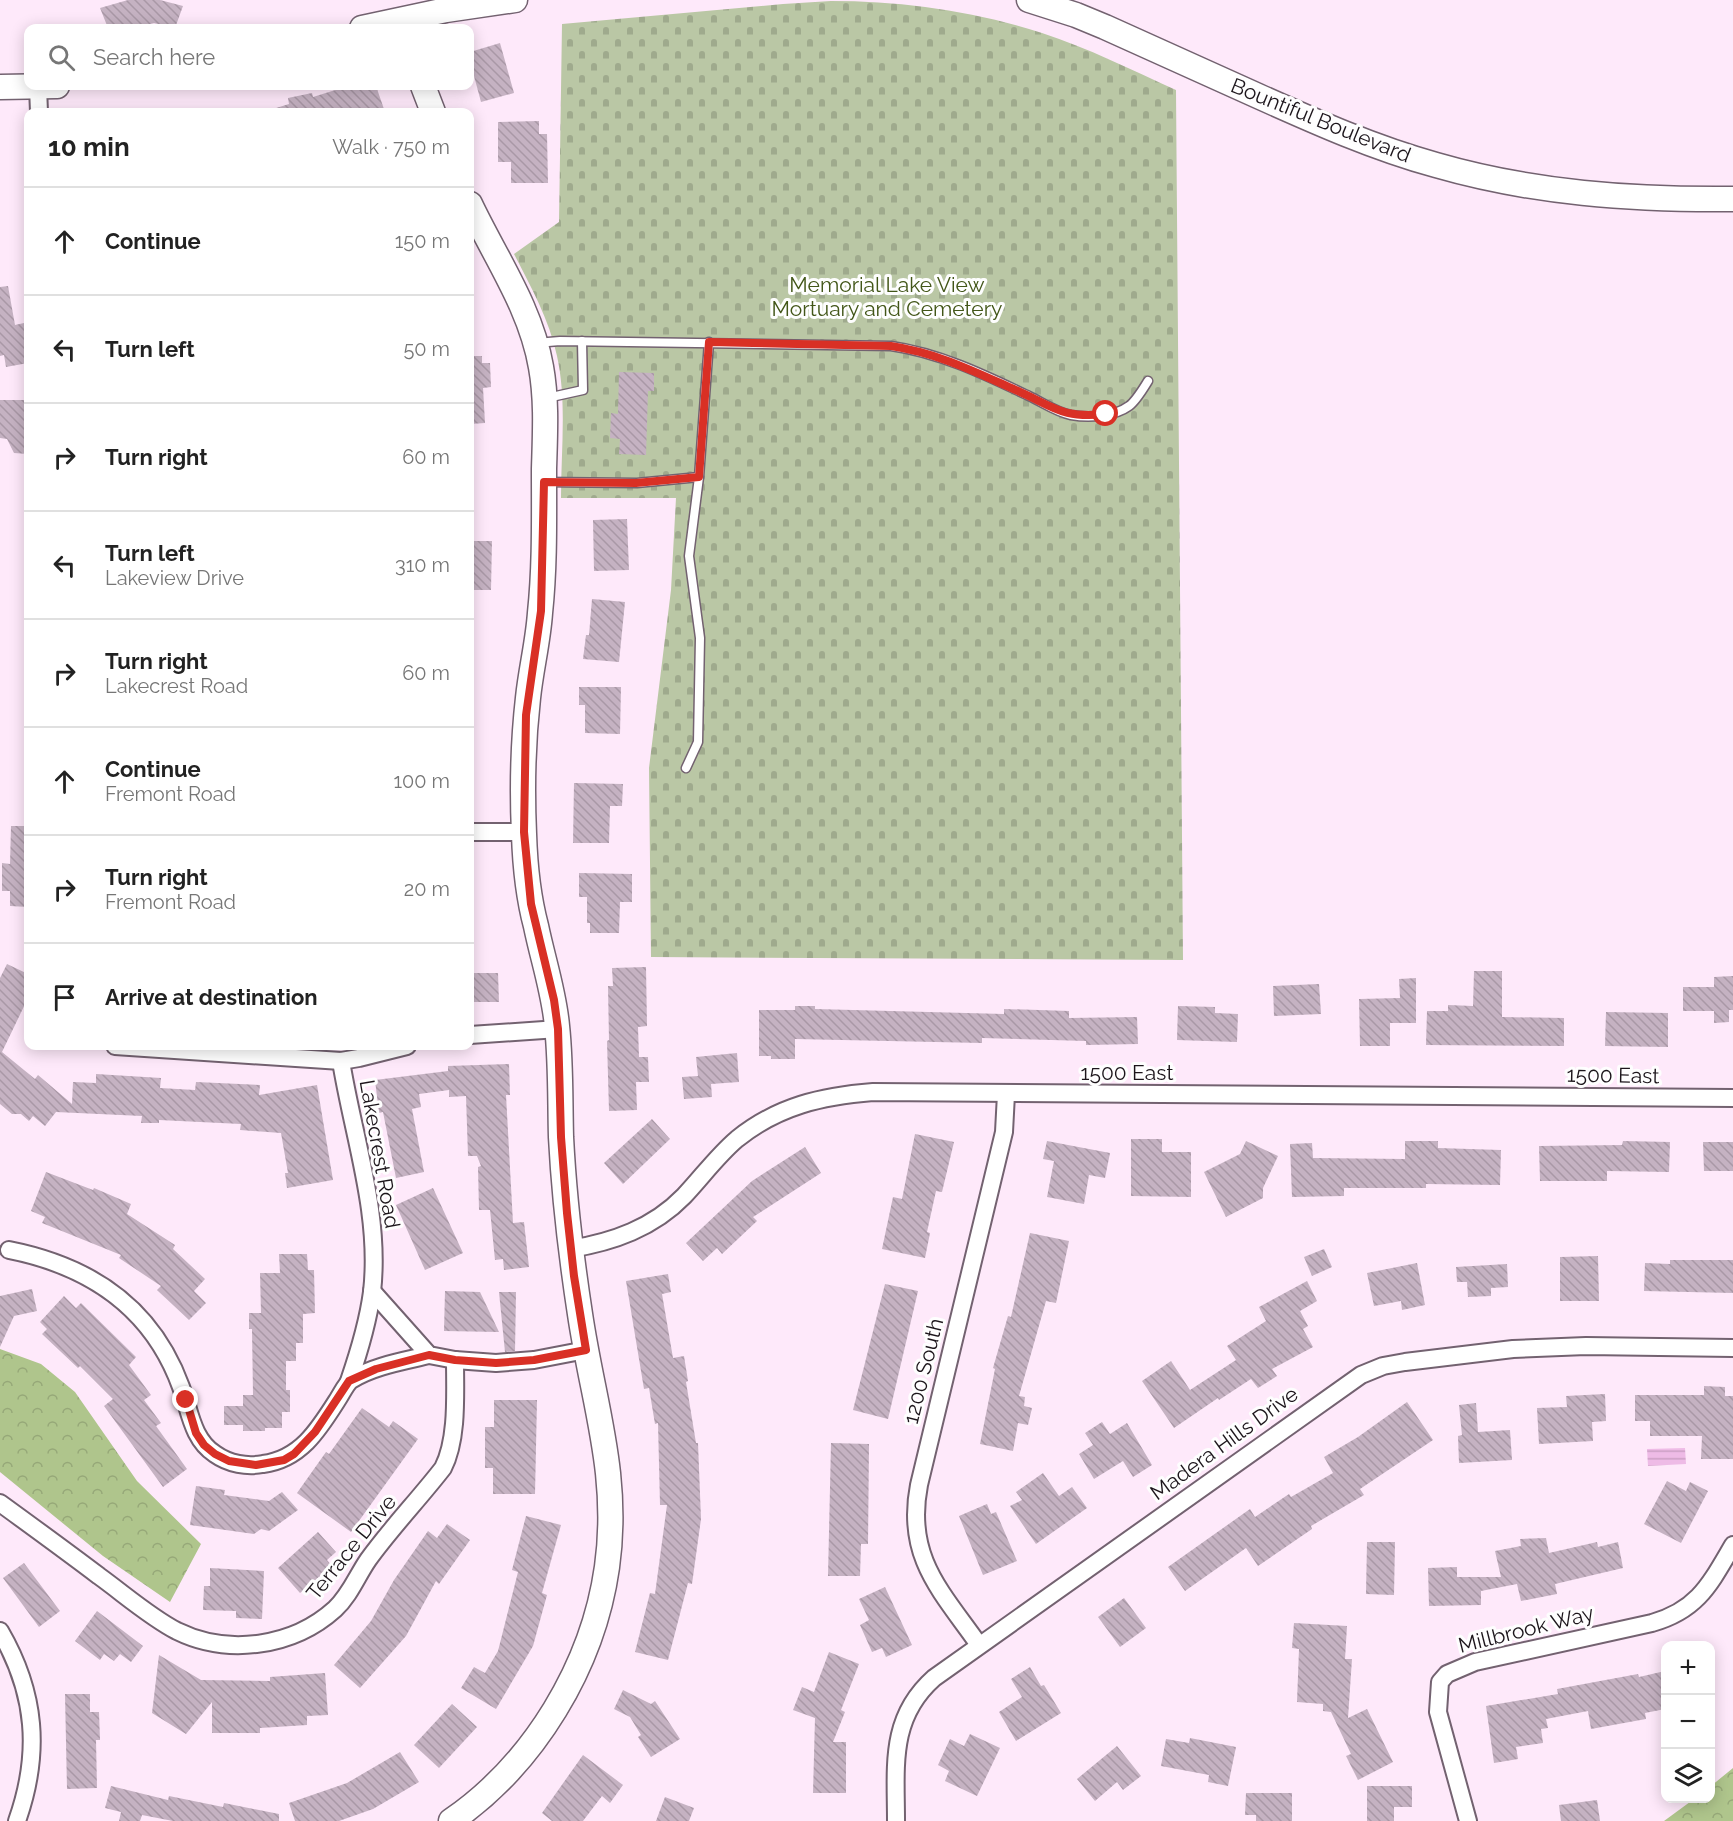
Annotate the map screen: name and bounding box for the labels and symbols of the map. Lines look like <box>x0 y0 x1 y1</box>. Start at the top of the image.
street label: Bountiful Boulevard <box>1227 72 1415 168</box>
park label: Memorial Lake View Mortuary and Cemetery <box>772 272 1002 321</box>
route start <box>1092 400 1118 426</box>
street label: 1500 East <box>1081 1060 1173 1085</box>
street label: 1500 East <box>1566 1062 1660 1088</box>
street label: Lakecrest Road <box>355 1078 405 1230</box>
street label: 1200 South <box>898 1316 948 1426</box>
street label: Madera Hills Drive <box>1145 1381 1303 1505</box>
route end <box>172 1386 198 1412</box>
street label: Terrace Drive <box>301 1489 401 1605</box>
street label: Millbrook Way <box>1456 1600 1596 1658</box>

